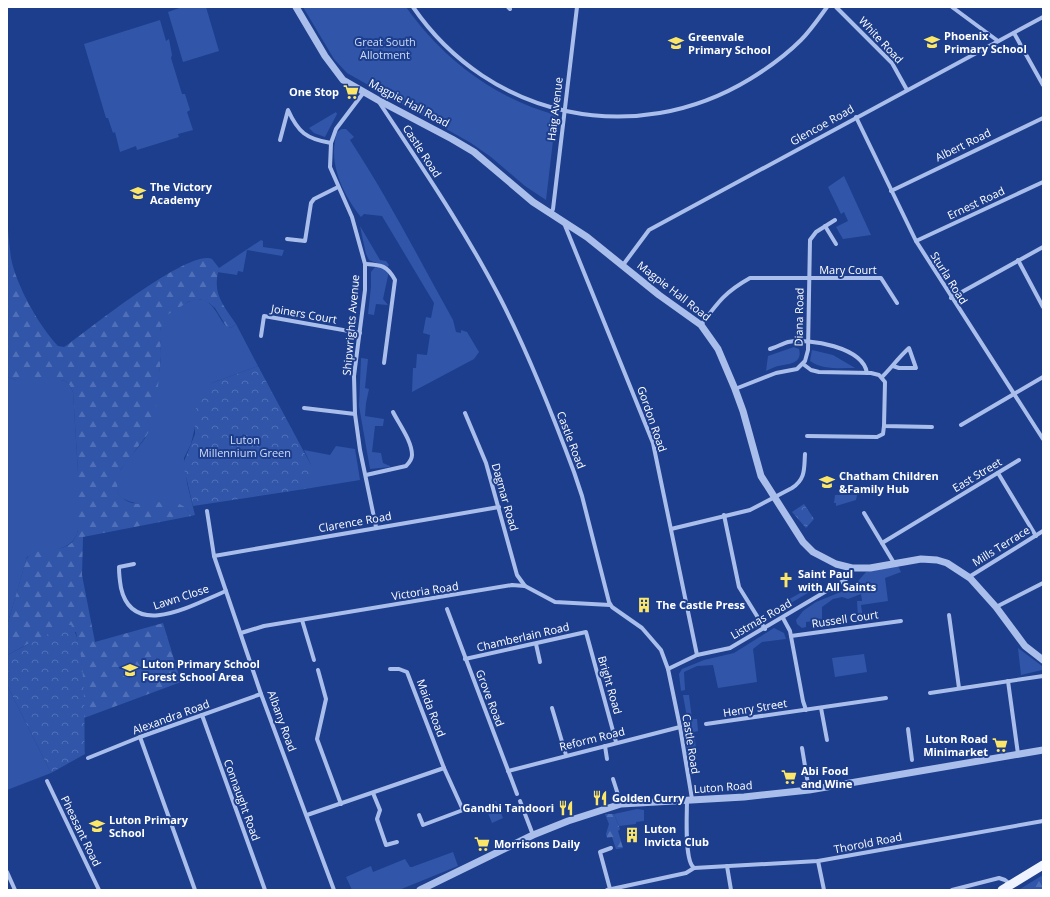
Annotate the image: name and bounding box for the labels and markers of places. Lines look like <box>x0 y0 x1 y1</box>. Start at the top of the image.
place label: Phoenix Primary School <box>944 28 1027 56</box>
place label: Greenvale Primary School <box>688 29 771 57</box>
school or university icon: Phoenix Primary School <box>923 33 941 51</box>
school or university icon: Greenvale Primary School <box>667 34 685 52</box>
supermarket icon: One Stop <box>342 83 360 101</box>
place label: One Stop <box>289 84 339 99</box>
place label: The Victory Academy <box>150 179 213 207</box>
school or university icon: The Victory Academy <box>129 184 147 202</box>
place label: Chatham Children &Family Hub <box>839 468 939 496</box>
school or university icon: Chatham Children &Family Hub <box>818 473 836 491</box>
place label: Saint Paul with All Saints <box>798 566 877 594</box>
church icon: Saint Paul with All Saints <box>777 571 795 589</box>
building icon: The Castle Press <box>635 596 653 614</box>
place label: The Castle Press <box>656 597 745 612</box>
place label: Luton Primary School Forest School Area <box>142 656 260 684</box>
school or university icon: Luton Primary School Forest School Area <box>121 661 139 679</box>
place label: Luton Road Minimarket <box>923 731 988 759</box>
supermarket icon: Luton Road Minimarket <box>991 736 1009 754</box>
place label: Abi Food and Wine <box>801 763 853 791</box>
supermarket icon: Abi Food and Wine <box>780 768 798 786</box>
restaurant icon: Golden Curry <box>591 789 609 807</box>
place label: Golden Curry <box>612 790 685 805</box>
restaurant icon: Gandhi Tandoori <box>557 799 575 817</box>
place label: Gandhi Tandoori <box>463 800 554 815</box>
place label: Luton Primary School <box>109 812 189 840</box>
school or university icon: Luton Primary School <box>88 817 106 835</box>
place label: Luton Invicta Club <box>644 821 709 849</box>
building icon: Luton Invicta Club <box>623 826 641 844</box>
supermarket icon: Morrisons Daily <box>473 835 491 853</box>
place label: Morrisons Daily <box>494 836 581 851</box>

